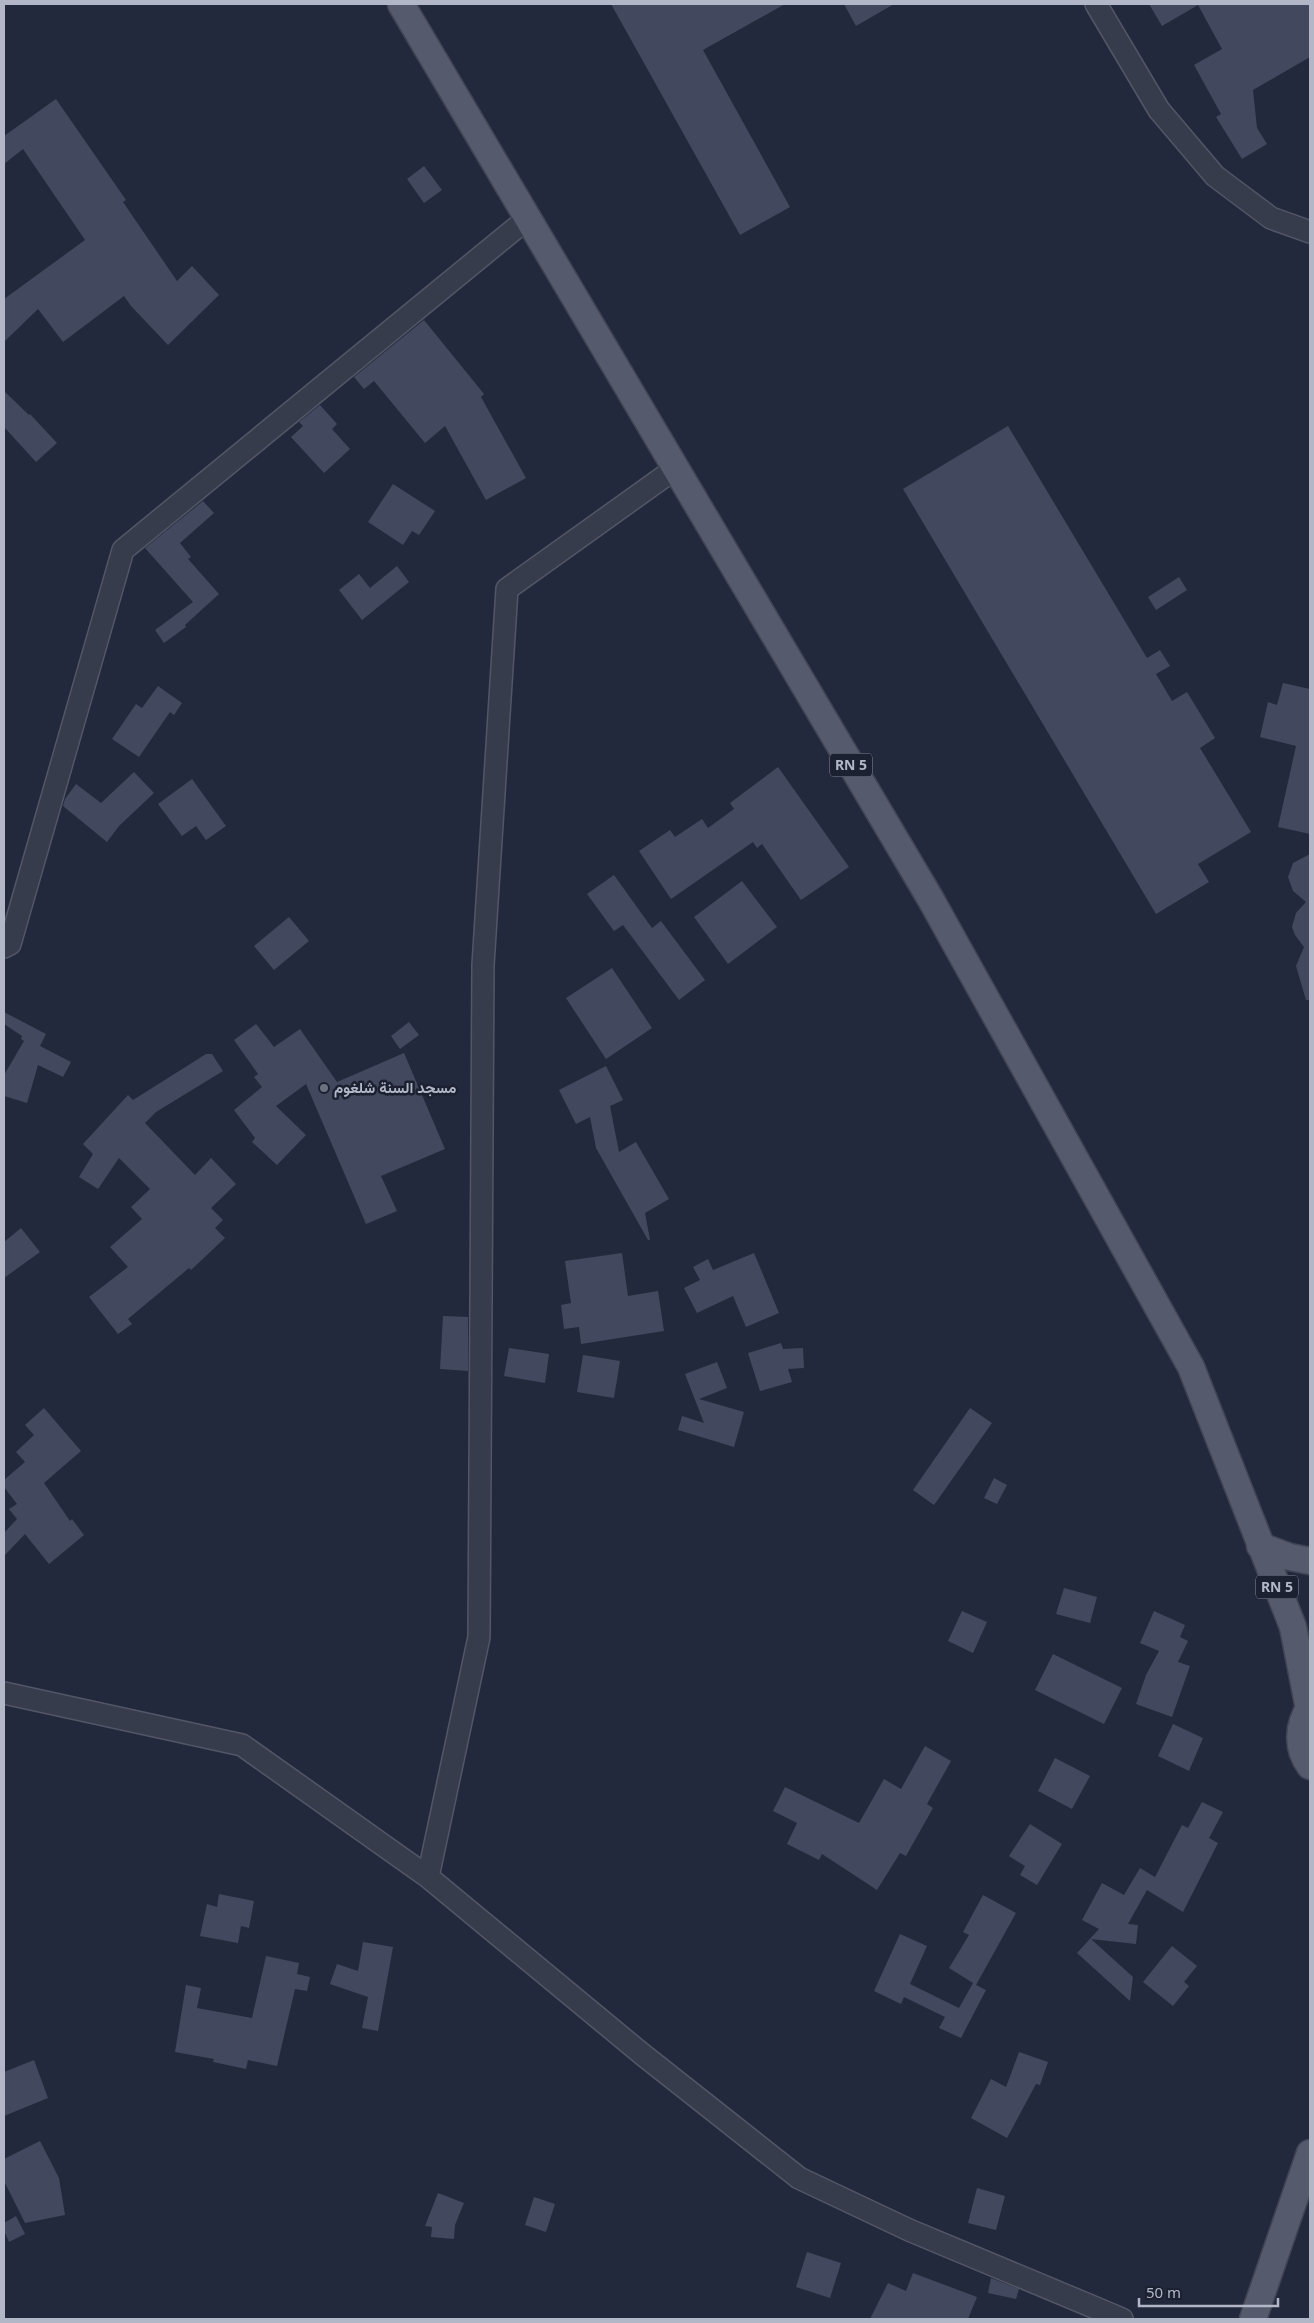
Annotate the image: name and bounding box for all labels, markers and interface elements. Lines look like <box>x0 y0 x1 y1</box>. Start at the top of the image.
road number: RN 5 <box>830 754 872 776</box>
place label: مسجد السنة شلغوم <box>334 1077 456 1098</box>
marker: مسجد السنة شلغوم <box>318 1082 330 1094</box>
road number: RN 5 <box>1256 1575 1298 1598</box>
scale bar <box>1139 2276 1278 2308</box>
text: 50 m <box>1146 2282 1181 2302</box>

